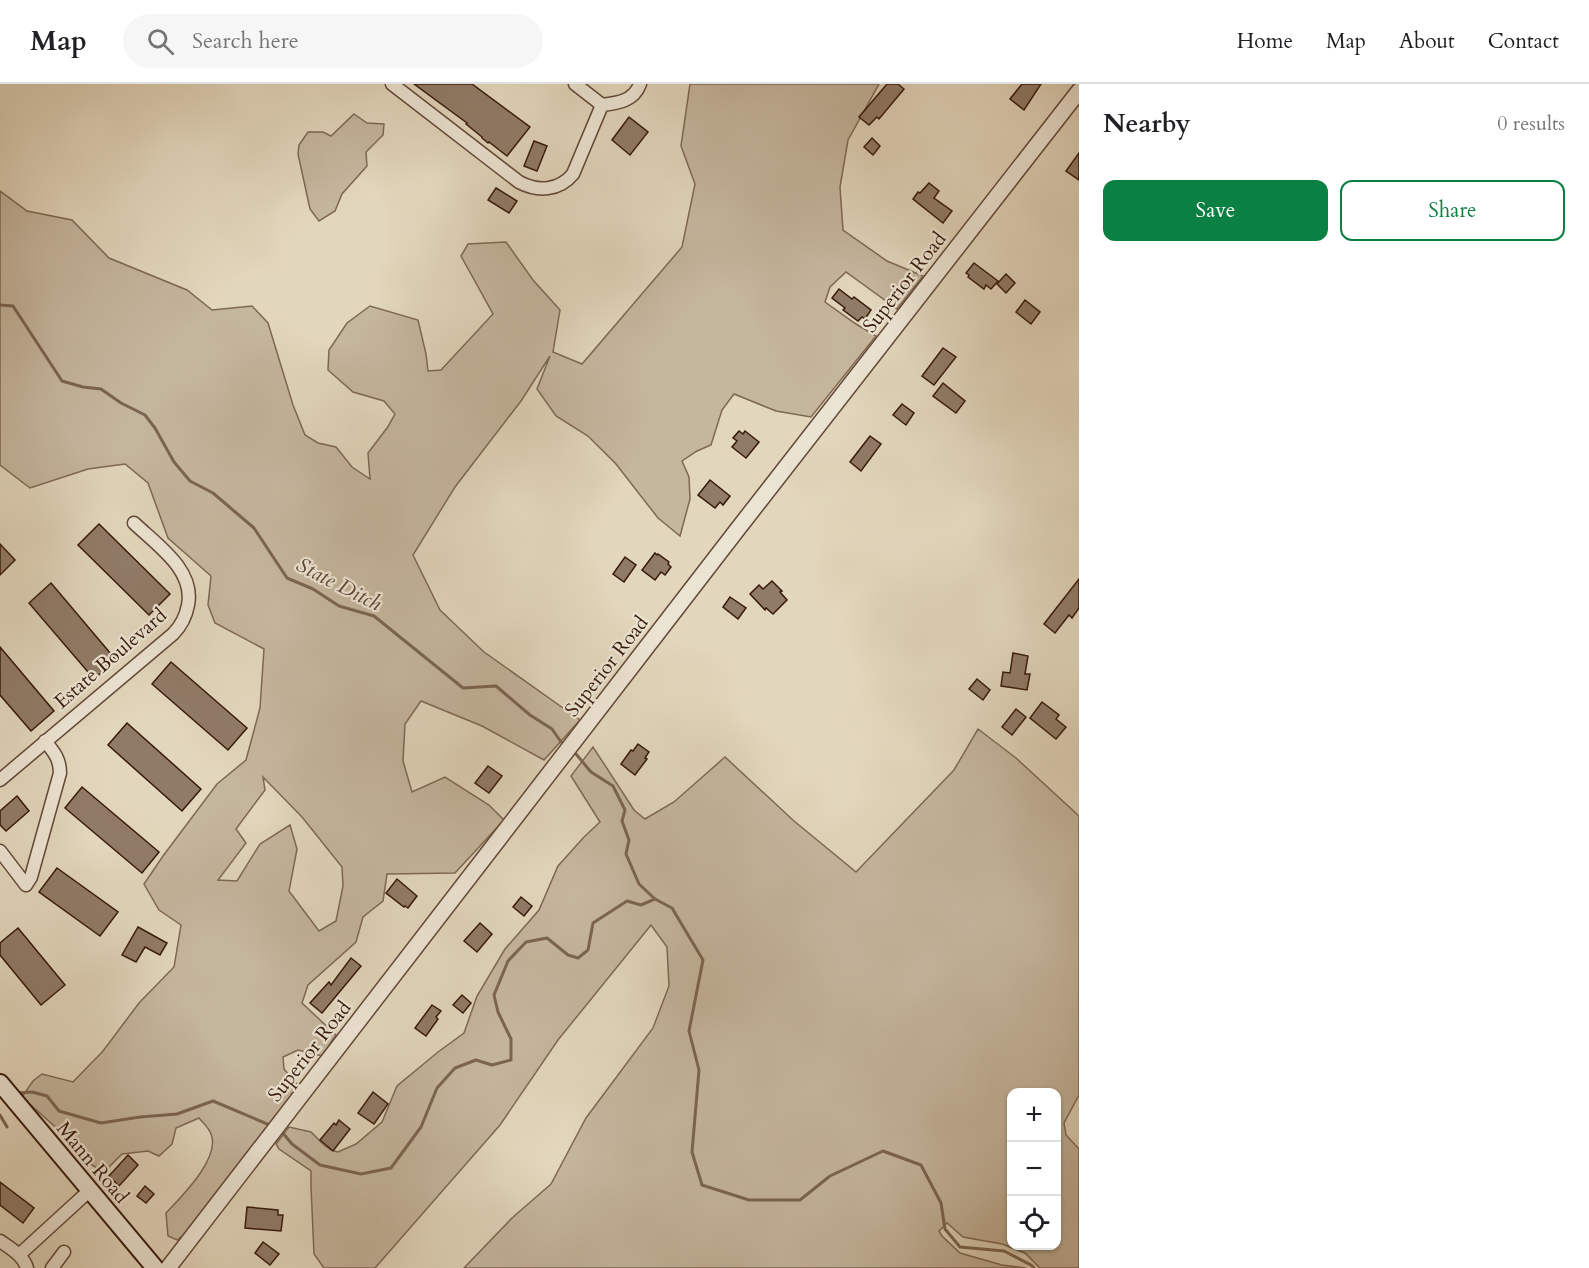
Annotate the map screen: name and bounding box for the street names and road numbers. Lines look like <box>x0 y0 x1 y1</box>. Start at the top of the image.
street label: Superior Road <box>856 226 953 338</box>
street label: Estate Boulevard <box>48 602 173 715</box>
street label: Superior Road <box>558 610 655 722</box>
street label: Superior Road <box>261 995 358 1107</box>
street label: Mann Road <box>50 1116 135 1209</box>

